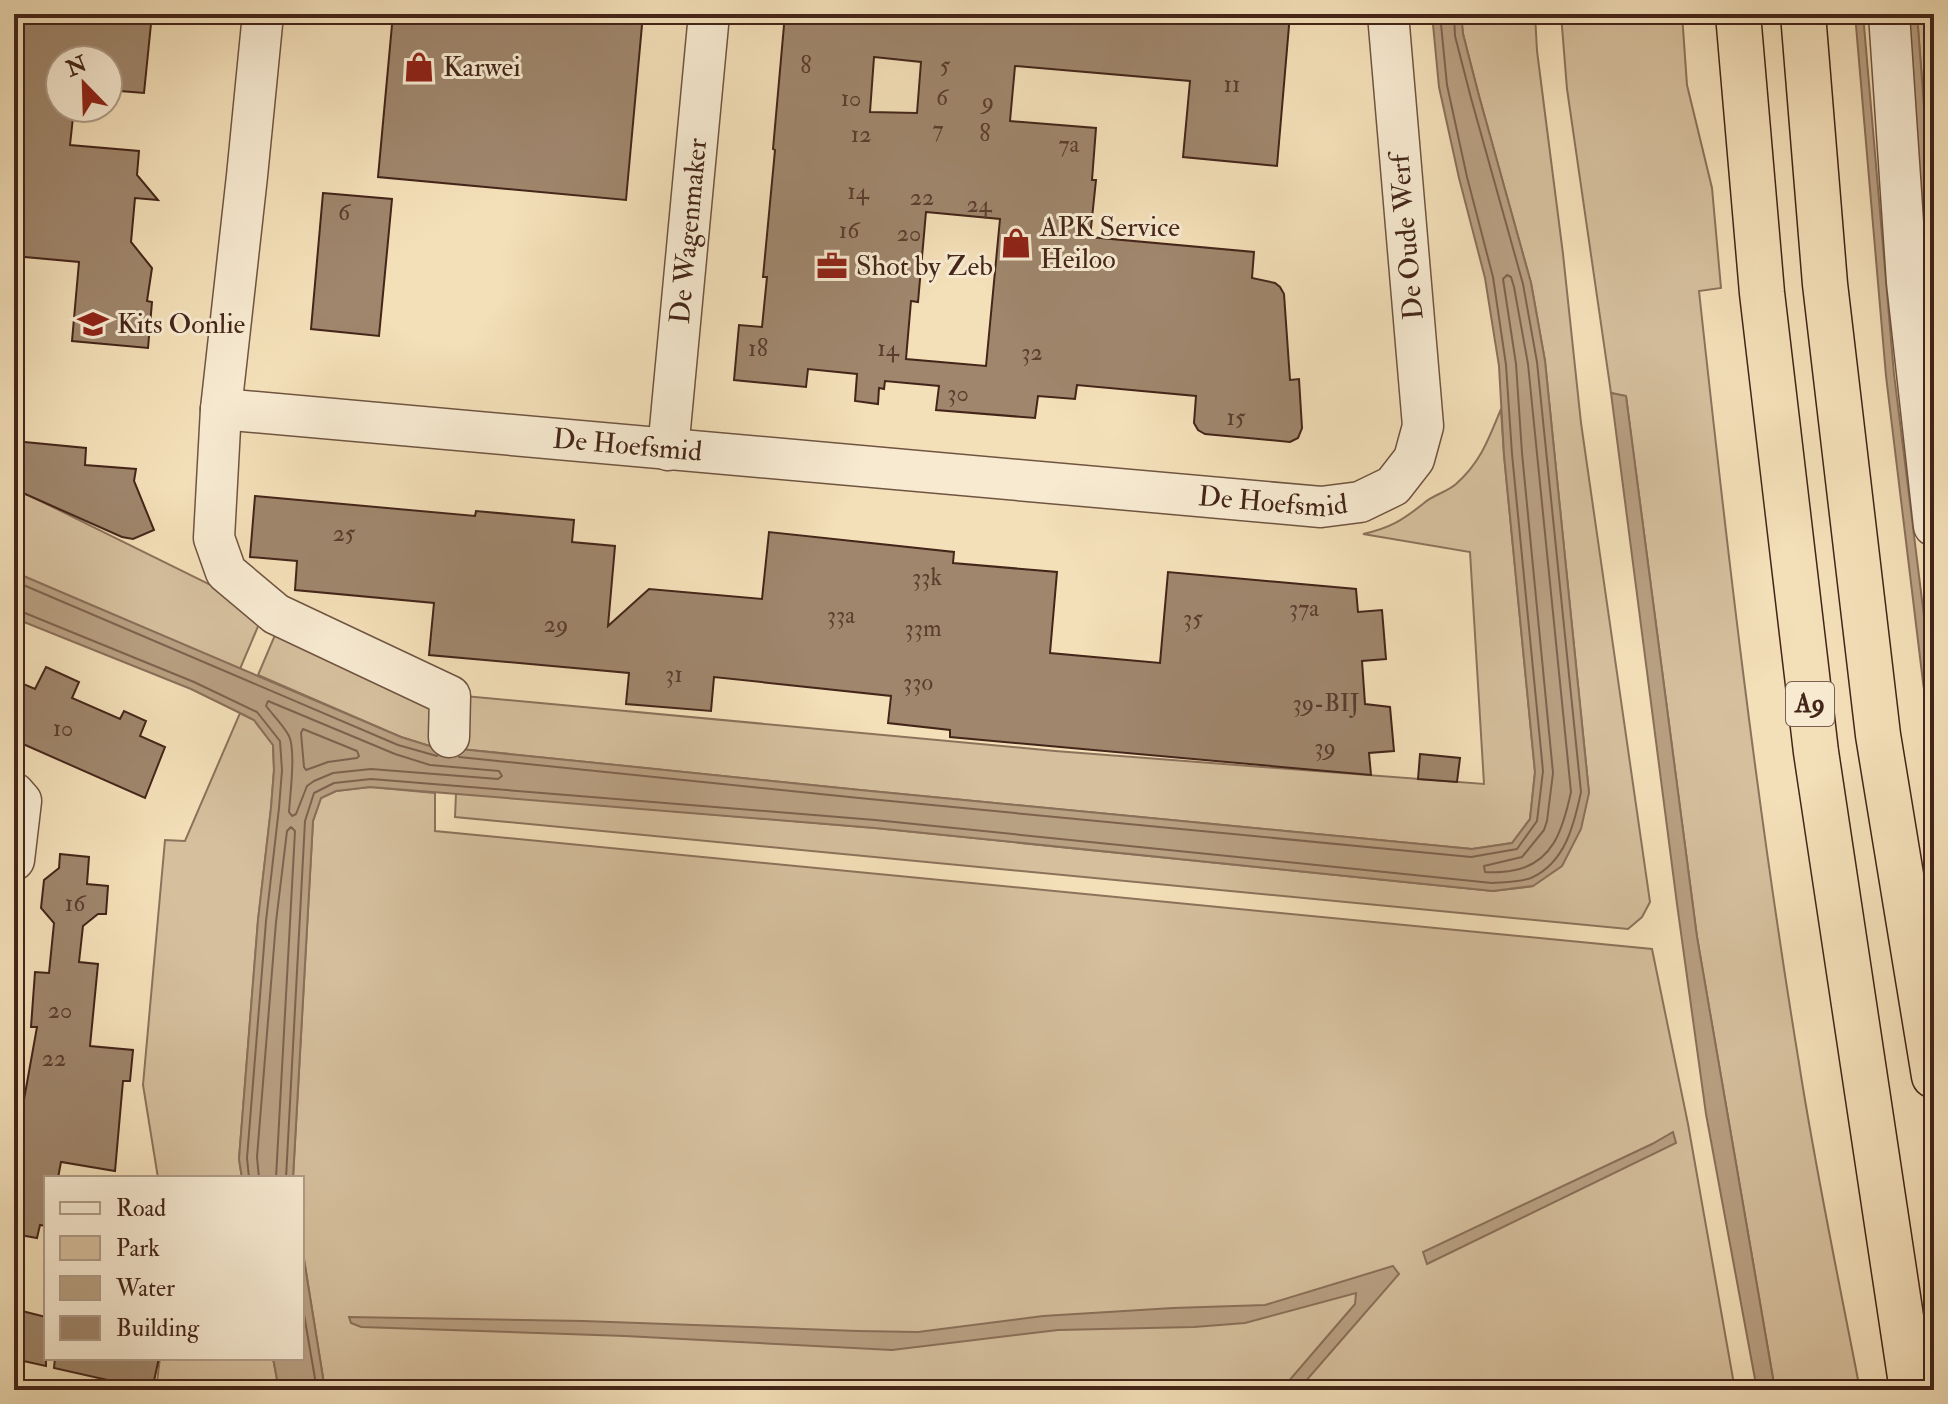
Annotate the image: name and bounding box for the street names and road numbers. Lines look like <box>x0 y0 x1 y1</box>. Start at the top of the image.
street label: De Wagenmaker <box>662 136 715 325</box>
street label: De Oude Werf <box>1382 149 1432 321</box>
street label: De Hoefsmid <box>551 421 704 469</box>
street label: De Hoefsmid <box>1197 479 1350 525</box>
road number: A9 <box>1786 682 1834 726</box>

